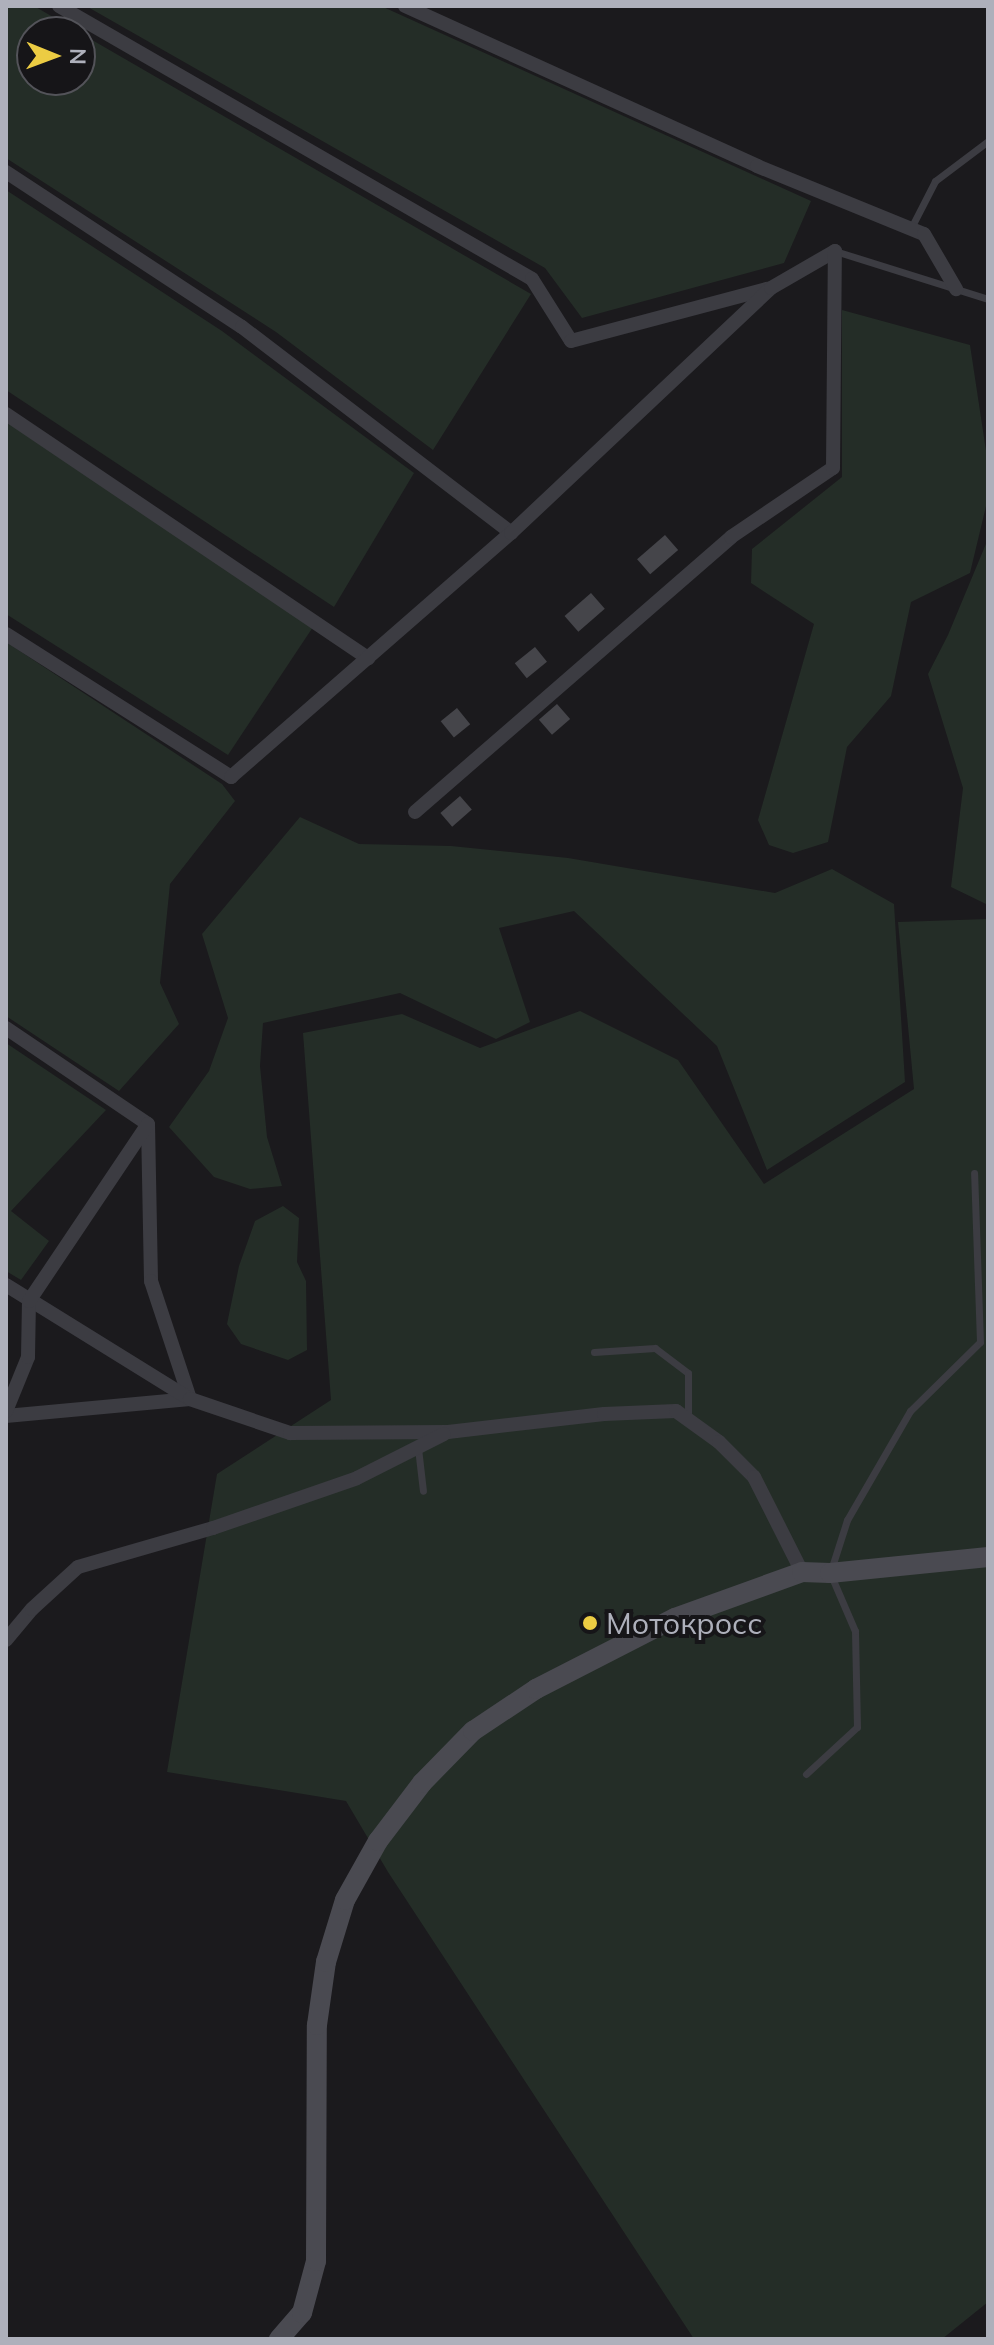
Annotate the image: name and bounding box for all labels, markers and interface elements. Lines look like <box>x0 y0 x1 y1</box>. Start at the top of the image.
north arrow <box>16 16 96 96</box>
text: N <box>64 48 92 65</box>
place label: Мотокросс <box>606 1605 762 1641</box>
marker: Мотокросс <box>581 1614 599 1632</box>

